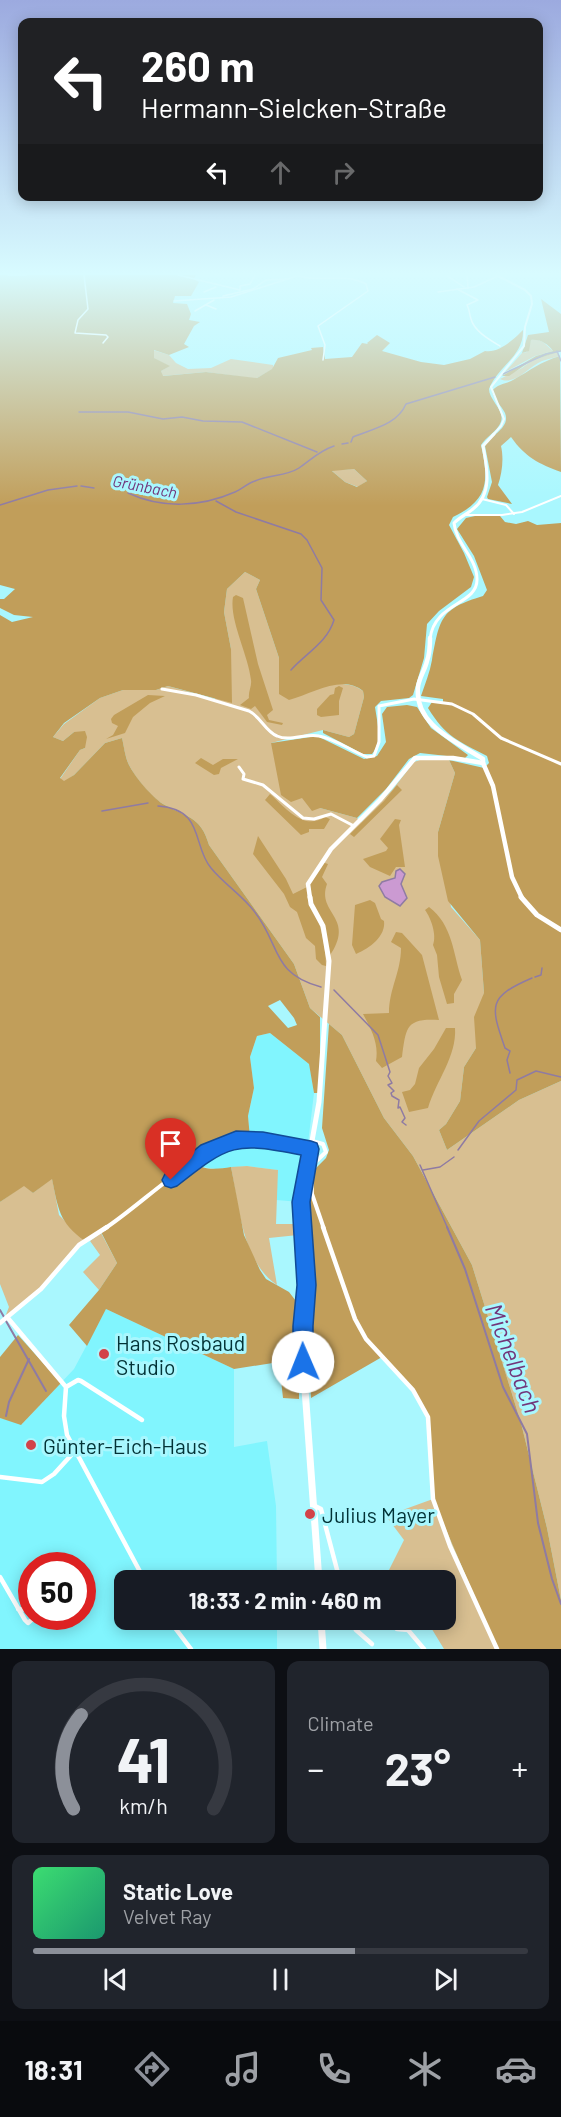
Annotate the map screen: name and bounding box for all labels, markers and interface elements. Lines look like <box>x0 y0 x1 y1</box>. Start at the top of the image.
text: 260 m <box>141 40 254 90</box>
icon: left <box>42 42 120 120</box>
text: Hermann-Sielcken-Straße <box>141 91 447 123</box>
icon: left <box>201 156 234 189</box>
icon: ahead <box>264 156 297 189</box>
icon: right <box>327 156 360 189</box>
water label: Grünbach <box>111 470 179 502</box>
pin <box>145 1118 196 1180</box>
icon: arrive <box>154 1127 187 1160</box>
water label: Michelbach <box>480 1299 548 1417</box>
place label: Hans Rosbaud Studio <box>116 1330 245 1379</box>
position arrow <box>271 1330 335 1394</box>
marker: Hans Rosbaud Studio <box>97 1347 111 1361</box>
place label: Günter-Eich-Haus <box>43 1433 207 1458</box>
marker: Günter-Eich-Haus <box>24 1438 38 1452</box>
place label: Julius Mayer <box>322 1502 435 1527</box>
marker: Julius Mayer <box>303 1507 317 1521</box>
speed limit sign: 50 <box>18 1552 96 1630</box>
text: 18:33 · 2 min · 460 m <box>189 1587 381 1613</box>
text: Climate <box>308 1711 374 1735</box>
text: 41 <box>116 1721 170 1795</box>
text: 23° <box>385 1741 451 1795</box>
text: − <box>308 1748 324 1788</box>
text: + <box>511 1748 528 1788</box>
text: km/h <box>119 1793 168 1818</box>
text: Static Love <box>123 1878 233 1904</box>
text: Velvet Ray <box>123 1904 212 1928</box>
icon: previous <box>99 1963 132 1996</box>
icon: pause <box>264 1963 297 1996</box>
icon: next <box>429 1963 462 1996</box>
icon: directions <box>131 2048 173 2090</box>
icon: music <box>222 2048 264 2090</box>
icon: phone <box>313 2048 355 2090</box>
icon: climate <box>404 2048 446 2090</box>
icon: car <box>495 2048 537 2090</box>
text: 18:31 <box>24 2053 82 2085</box>

